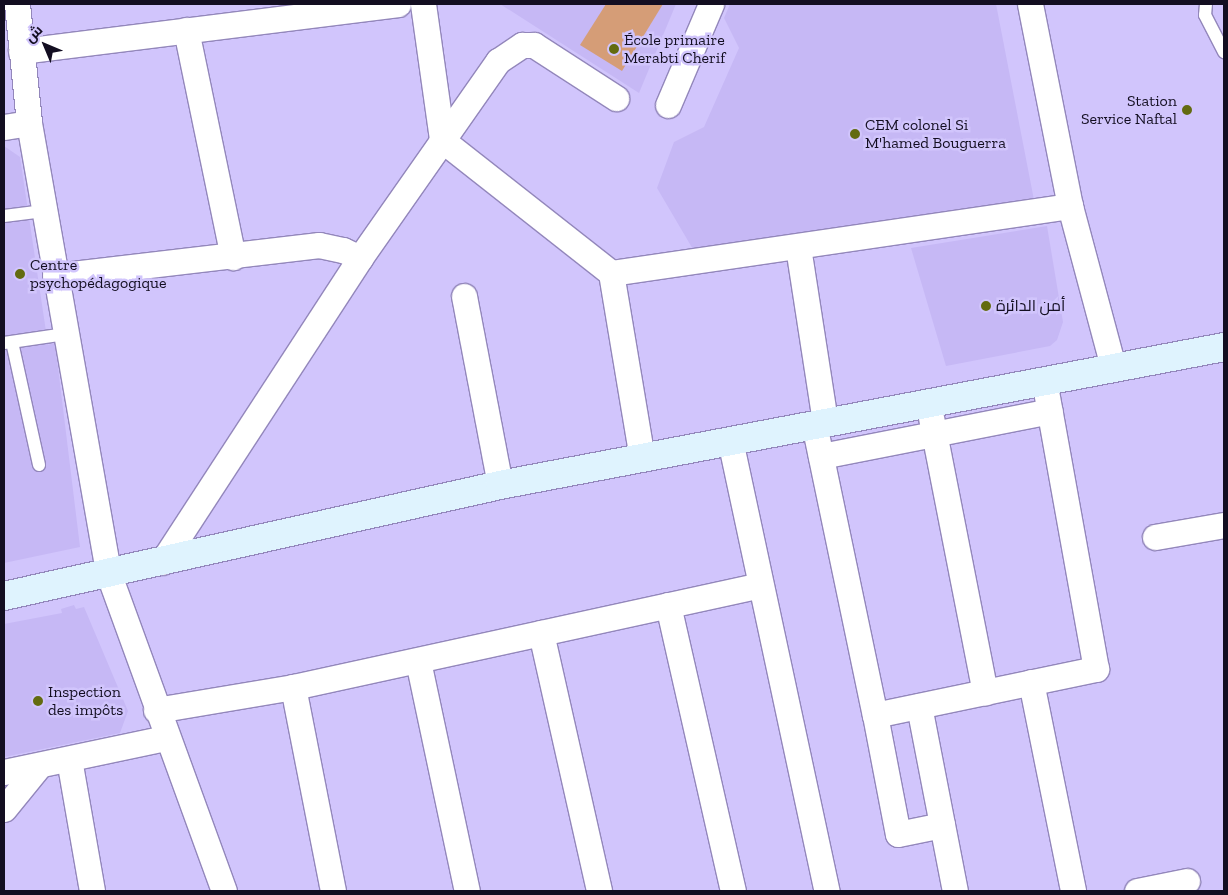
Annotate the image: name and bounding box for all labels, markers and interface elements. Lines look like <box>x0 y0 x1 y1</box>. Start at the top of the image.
north arrow <box>20 20 70 70</box>
text: ش <box>22 22 46 46</box>
place label: École primaire Merabti Cherif <box>624 30 725 68</box>
marker: École primaire Merabti Cherif <box>608 43 620 55</box>
place label: Station Service Naftal <box>1081 91 1177 129</box>
marker: Station Service Naftal <box>1181 104 1193 116</box>
place label: CEM colonel Si M'hamed Bouguerra <box>865 115 1006 153</box>
marker: CEM colonel Si M'hamed Bouguerra <box>849 128 861 140</box>
place label: Centre psychopédagogique <box>30 255 166 293</box>
marker: Centre psychopédagogique <box>14 268 26 280</box>
place label: أمن الدائرة <box>996 296 1065 316</box>
marker: أمن الدائرة <box>980 300 992 312</box>
place label: Inspection des impôts <box>48 682 123 720</box>
marker: Inspection des impôts <box>32 695 44 707</box>

